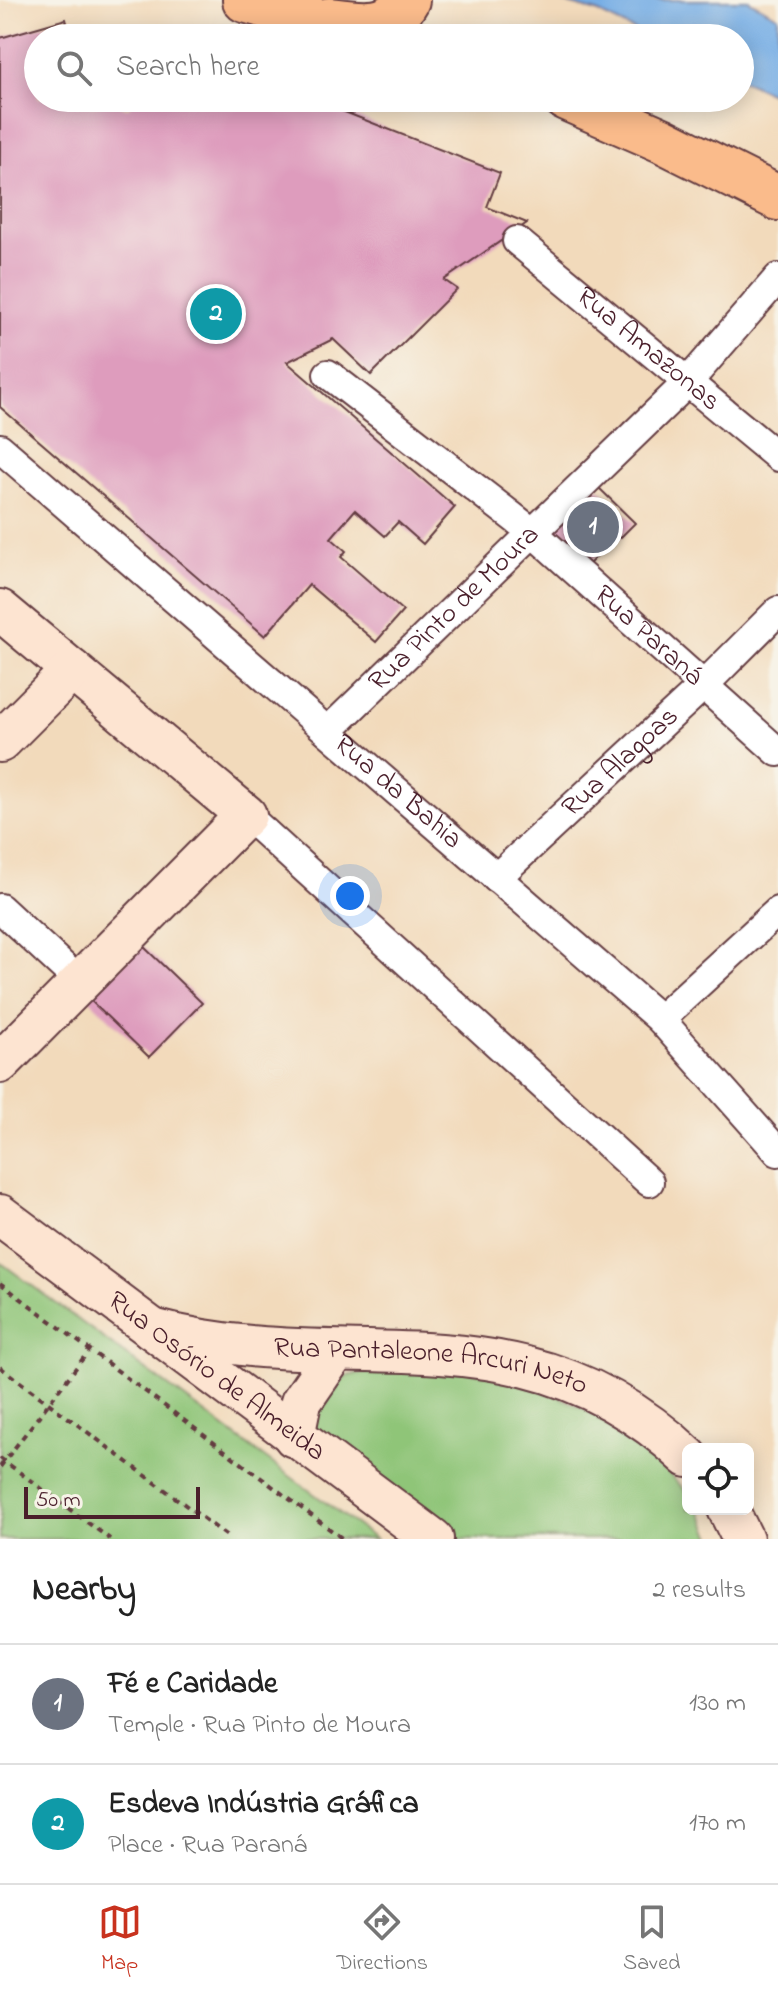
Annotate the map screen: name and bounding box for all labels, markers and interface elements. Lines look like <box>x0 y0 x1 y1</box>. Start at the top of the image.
search box <box>24 24 754 112</box>
icon: search <box>52 46 96 90</box>
text: Search here <box>116 46 260 90</box>
street label: Rua Amazonas <box>567 277 729 422</box>
pin: 2 <box>190 284 242 344</box>
pin: 1 <box>567 497 619 557</box>
street label: Rua Pinto de Moura <box>359 516 549 701</box>
street label: Rua Paraná <box>584 576 712 696</box>
street label: Rua Alagoas <box>553 697 689 827</box>
street label: Rua da Bahia <box>324 725 471 860</box>
your location <box>330 876 370 916</box>
street label: Rua Osório de Almeida <box>98 1281 334 1472</box>
street label: Rua Pantaleone Arcuri Neto <box>273 1327 594 1406</box>
map controls <box>682 1443 754 1515</box>
button: locate <box>682 1443 754 1515</box>
scale bar <box>24 1483 200 1519</box>
text: 50 m <box>36 1485 81 1517</box>
text: Nearby <box>32 1566 136 1616</box>
text: 2 results <box>653 1572 746 1610</box>
text: Fé e Caridade <box>108 1663 277 1707</box>
text: 1 <box>54 1685 62 1723</box>
text: 130 m <box>689 1685 746 1723</box>
text: Temple · Rua Pinto de Moura <box>108 1707 411 1745</box>
text: Esdeva Indústria Gráfica <box>108 1783 419 1827</box>
text: 2 <box>52 1805 64 1843</box>
text: 170 m <box>689 1805 746 1843</box>
text: Place · Rua Paraná <box>108 1827 307 1865</box>
tab: Map <box>98 1900 142 1980</box>
tab: Directions <box>337 1900 428 1980</box>
tab: Saved <box>623 1900 680 1980</box>

